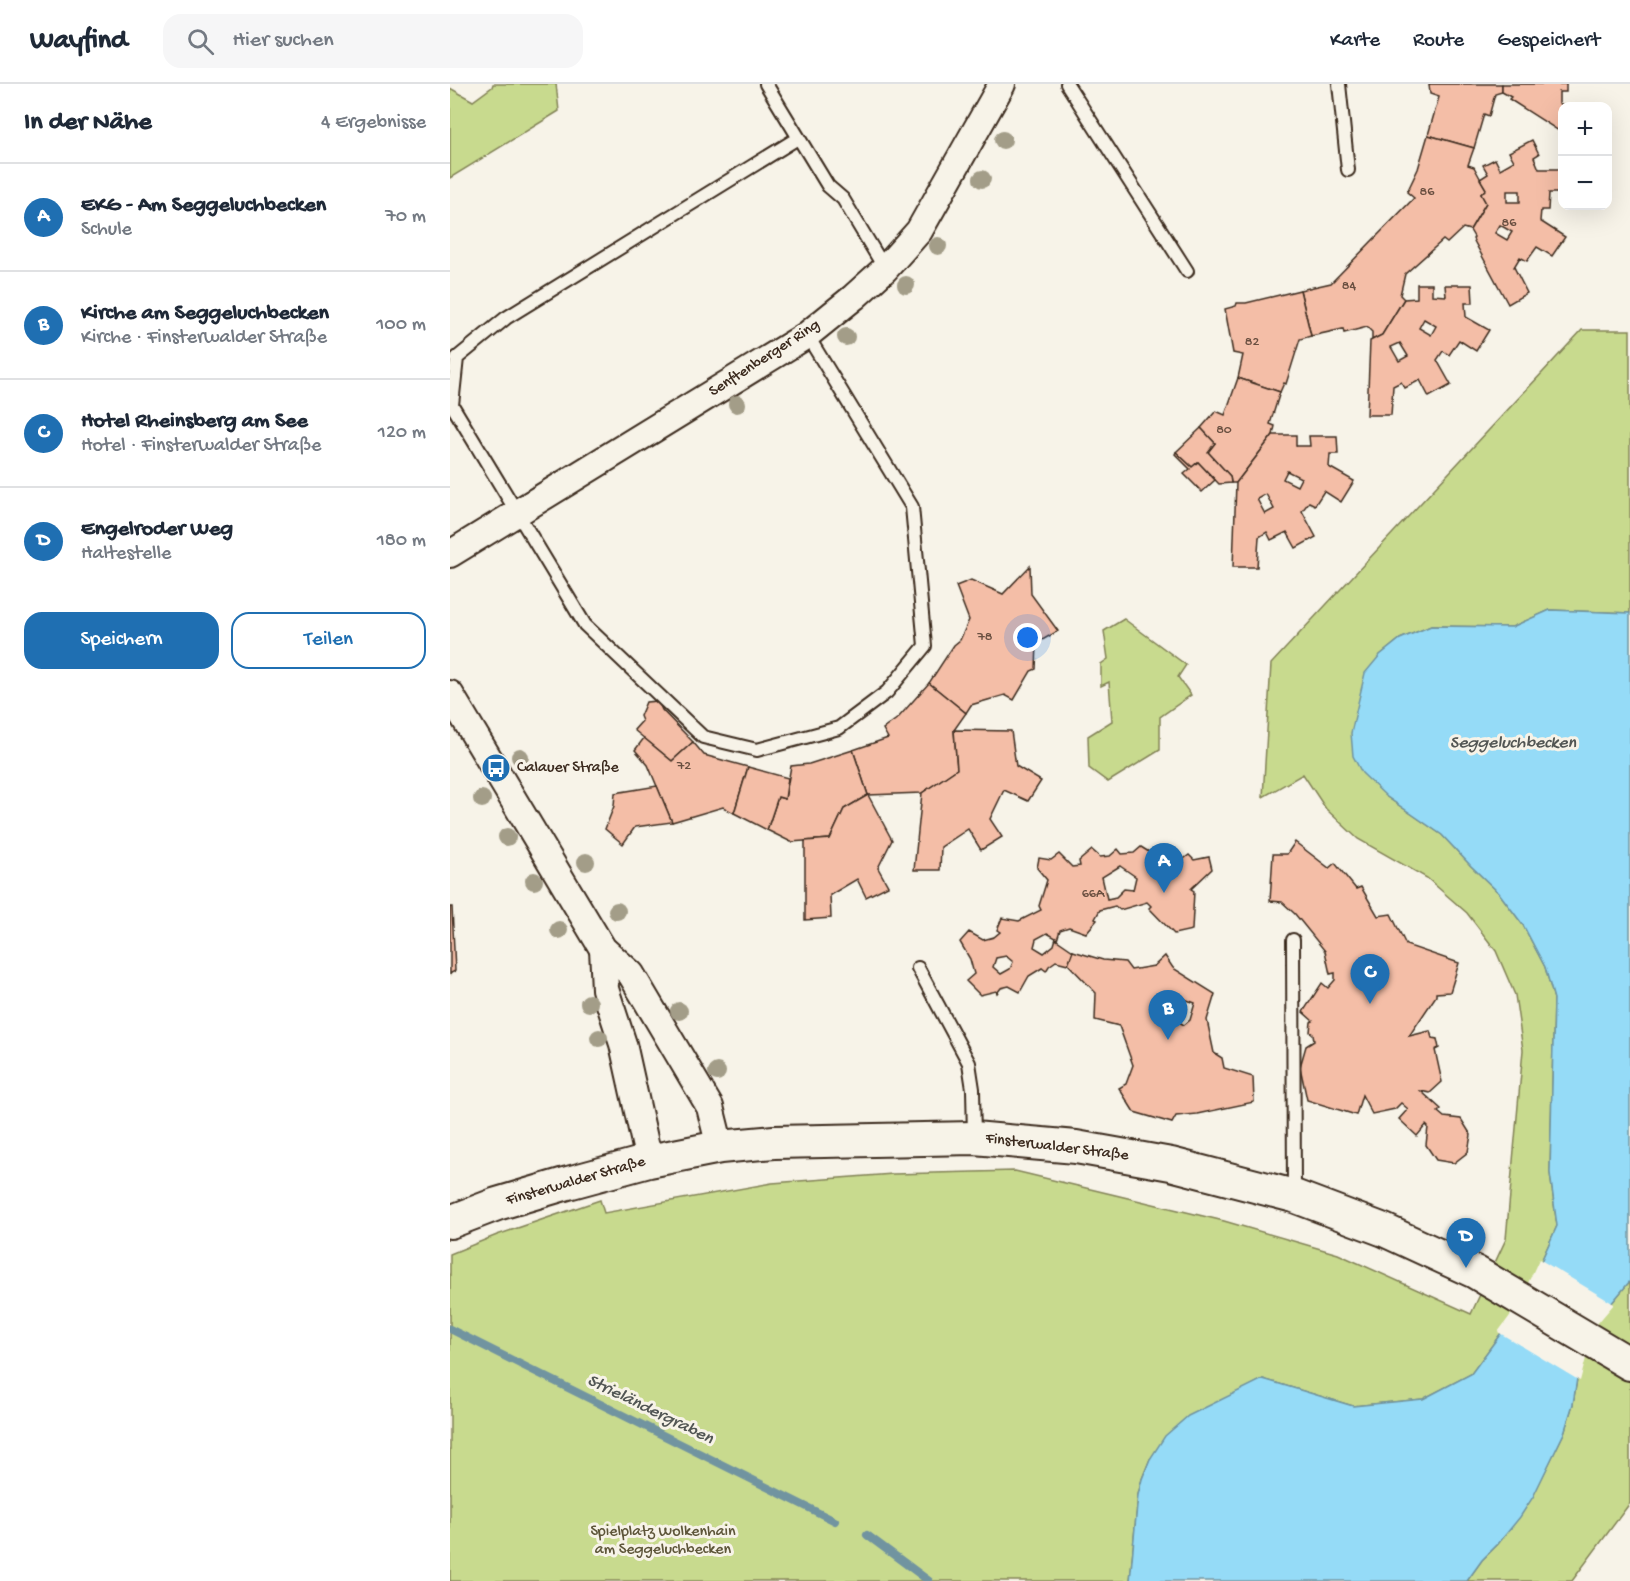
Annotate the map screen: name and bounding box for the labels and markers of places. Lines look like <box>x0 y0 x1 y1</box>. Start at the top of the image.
bus stop icon: Calauer Straße <box>480 752 512 784</box>
place label: Calauer Straße <box>517 759 619 778</box>
pin: A <box>1144 844 1184 893</box>
pin: C <box>1350 954 1390 1004</box>
pin: B <box>1148 990 1188 1040</box>
pin: D <box>1446 1218 1486 1268</box>

